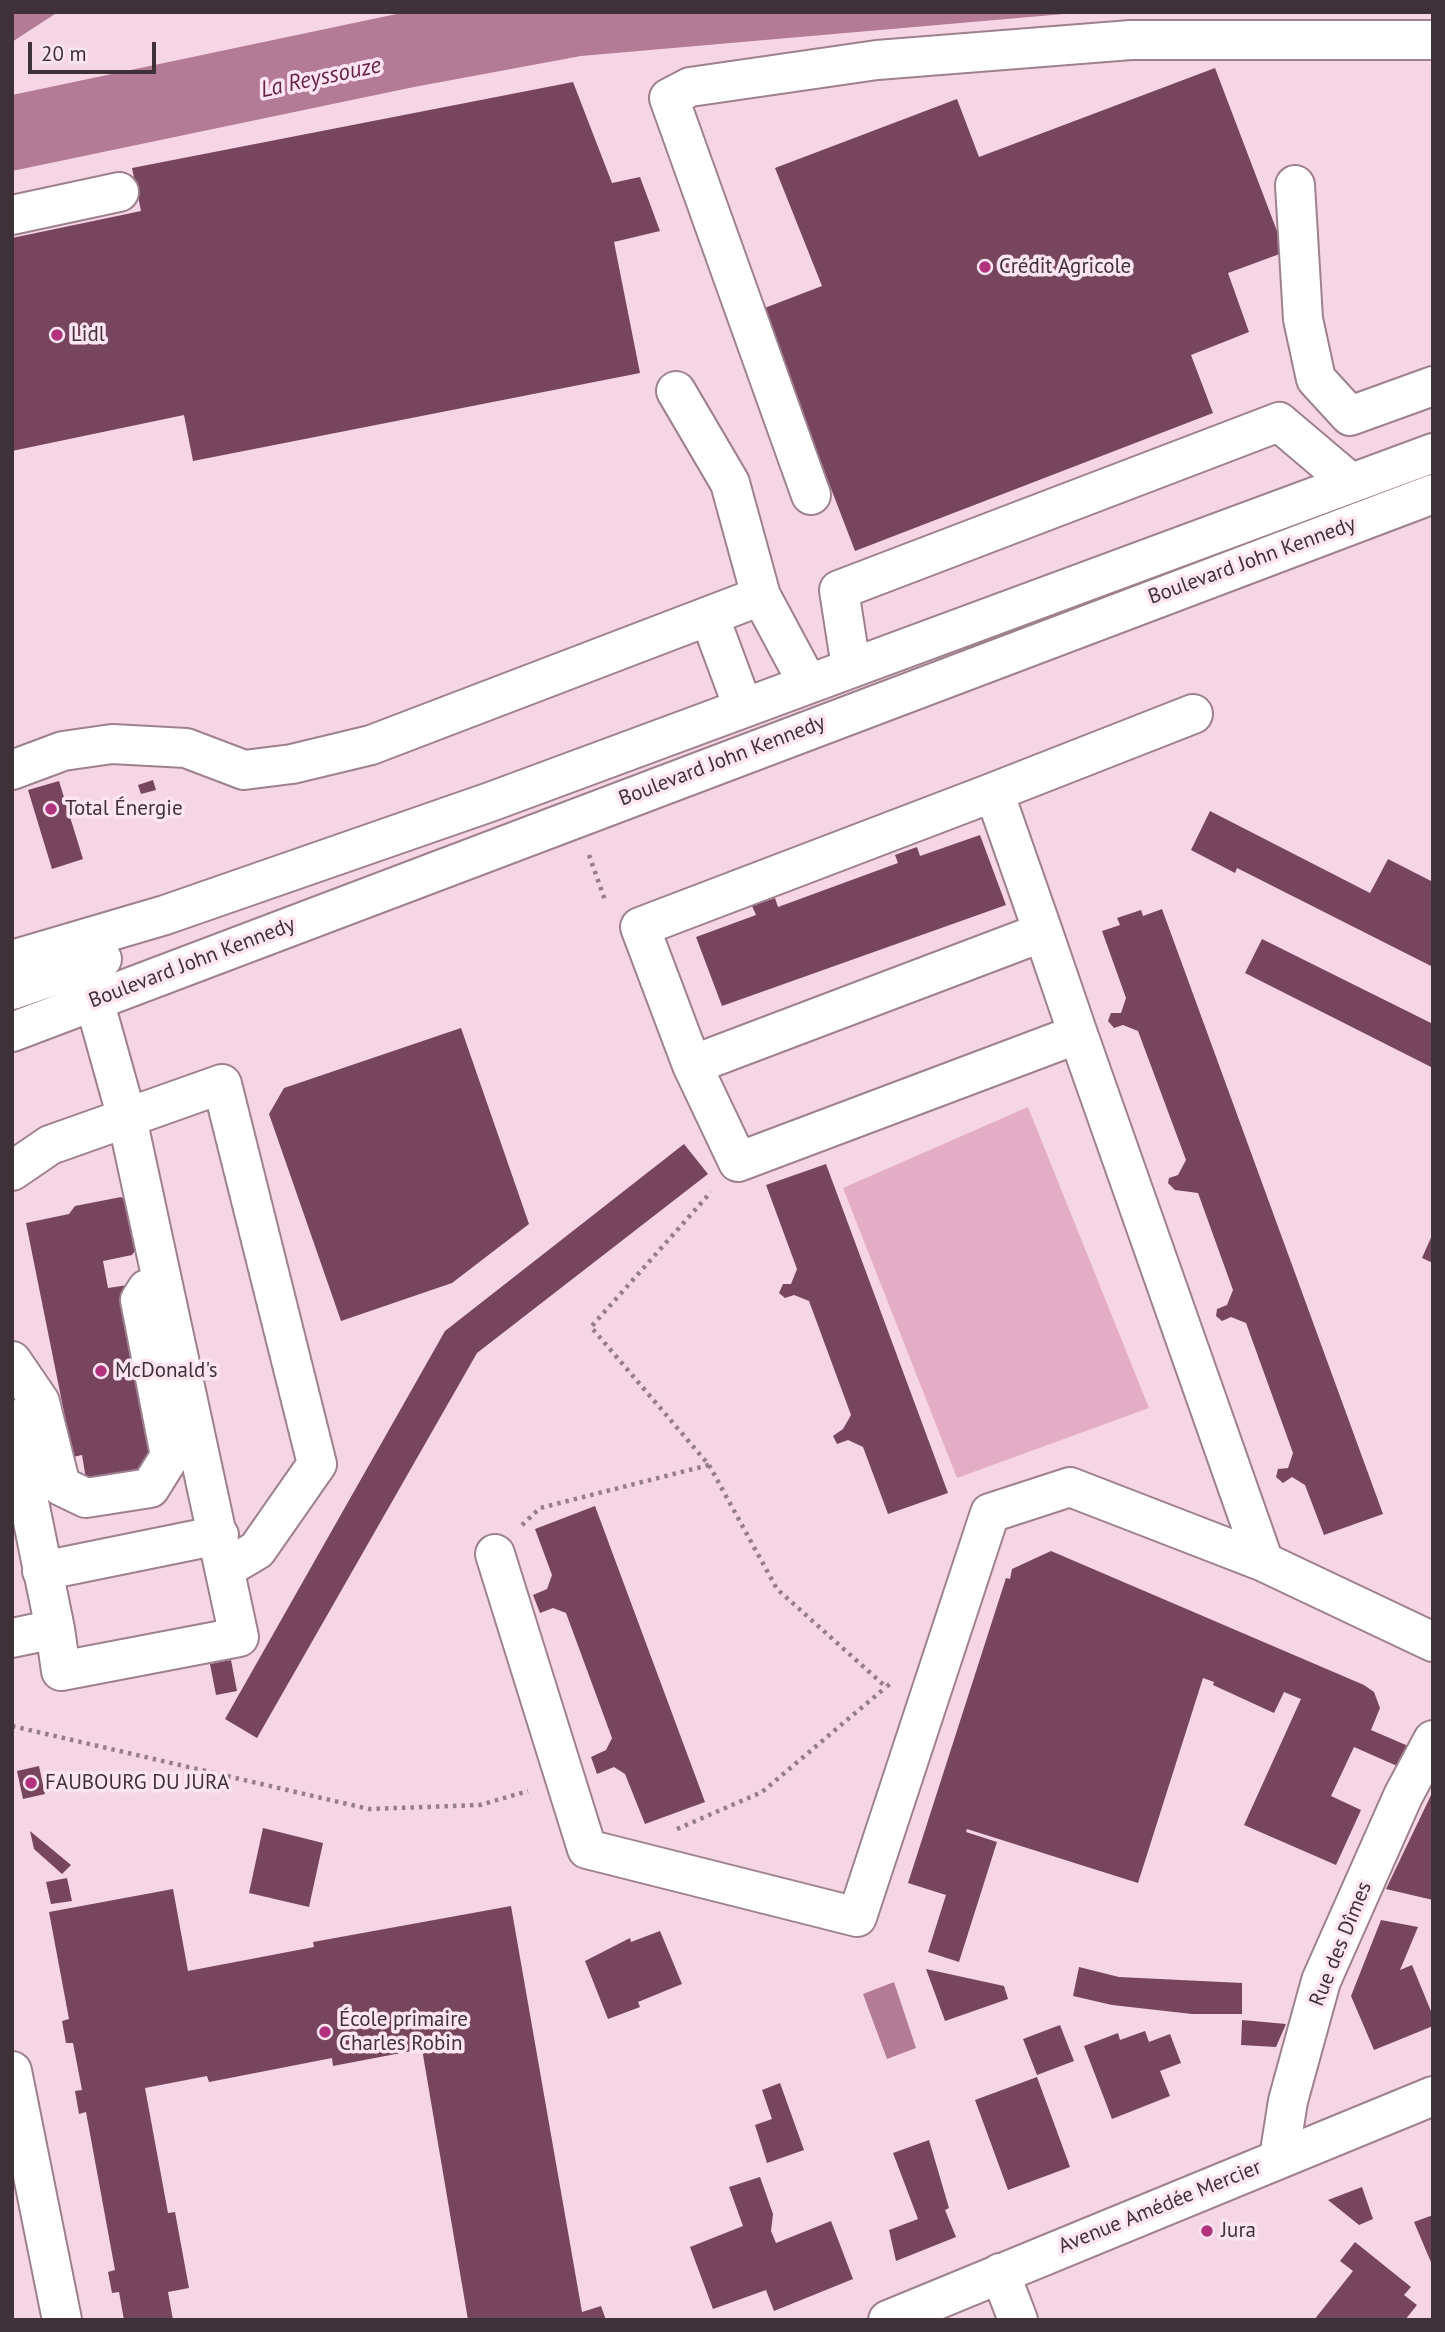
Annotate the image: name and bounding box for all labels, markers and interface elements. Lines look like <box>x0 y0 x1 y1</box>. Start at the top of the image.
scale bar <box>32 28 159 72</box>
text: 20 m <box>41 40 87 67</box>
water label: La Reyssouze <box>258 52 384 104</box>
place label: Crédit Agricole <box>999 254 1131 280</box>
marker: Crédit Agricole <box>977 259 993 275</box>
place label: Lidl <box>71 322 105 348</box>
marker: Lidl <box>49 327 65 343</box>
street label: Boulevard John Kennedy <box>1145 512 1359 610</box>
street label: Boulevard John Kennedy <box>615 710 829 812</box>
place label: Total Énergie <box>65 796 183 822</box>
marker: Total Énergie <box>43 801 59 817</box>
street label: Boulevard John Kennedy <box>85 912 299 1014</box>
place label: McDonald's <box>115 1358 218 1384</box>
marker: McDonald's <box>93 1363 109 1379</box>
place label: FAUBOURG DU JURA <box>45 1770 229 1796</box>
marker: FAUBOURG DU JURA <box>23 1775 39 1791</box>
street label: Rue des Dîmes <box>1305 1878 1377 2010</box>
place label: École primaire Charles Robin <box>339 2007 468 2057</box>
marker: École primaire Charles Robin <box>317 2024 333 2040</box>
street label: Avenue Amédée Mercier <box>1055 2155 1265 2259</box>
place label: Jura <box>1221 2218 1256 2244</box>
marker: Jura <box>1199 2223 1215 2239</box>

